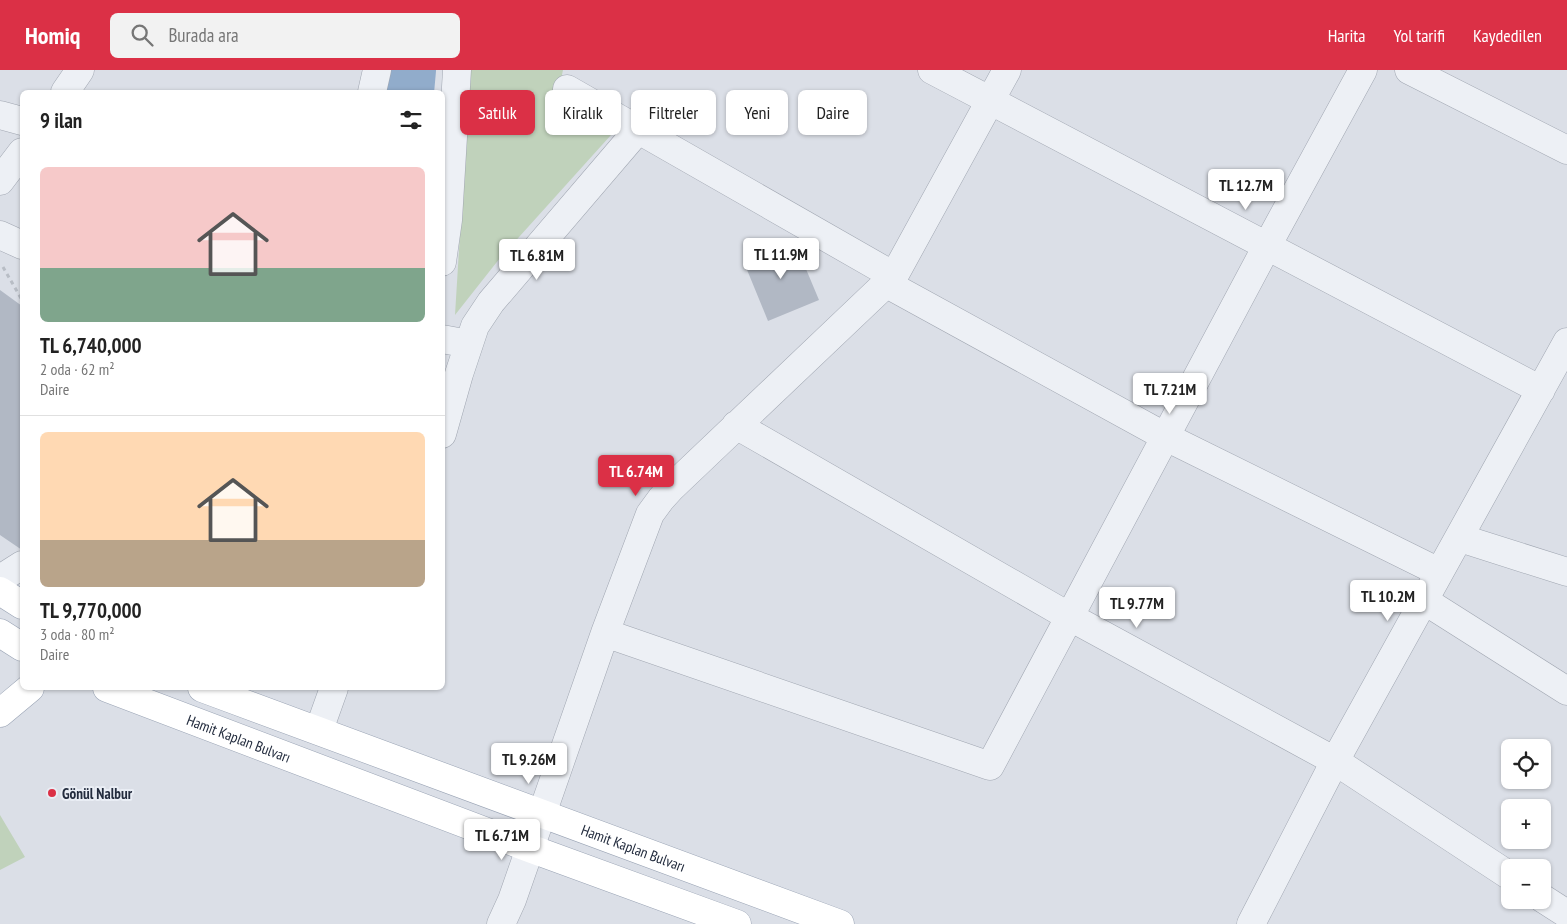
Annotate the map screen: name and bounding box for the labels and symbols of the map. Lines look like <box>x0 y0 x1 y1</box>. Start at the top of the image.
pin: TL 12.7M <box>1194 168 1298 211</box>
pin: TL 6.81M <box>485 238 589 281</box>
pin: TL 11.9M <box>729 238 833 280</box>
pin: TL 7.21M <box>1118 372 1222 415</box>
pin: TL 6.74M <box>584 454 688 497</box>
pin: TL 10.2M <box>1336 580 1440 622</box>
pin: TL 9.77M <box>1085 586 1189 629</box>
street label: Hamit Kaplan Bulvarı <box>184 710 293 766</box>
pin: TL 9.26M <box>477 742 581 785</box>
place label: Gönül Nalbur <box>62 784 133 803</box>
marker: Gönül Nalbur <box>46 787 58 799</box>
pin: TL 6.71M <box>450 818 554 861</box>
street label: Hamit Kaplan Bulvarı <box>579 820 688 876</box>

